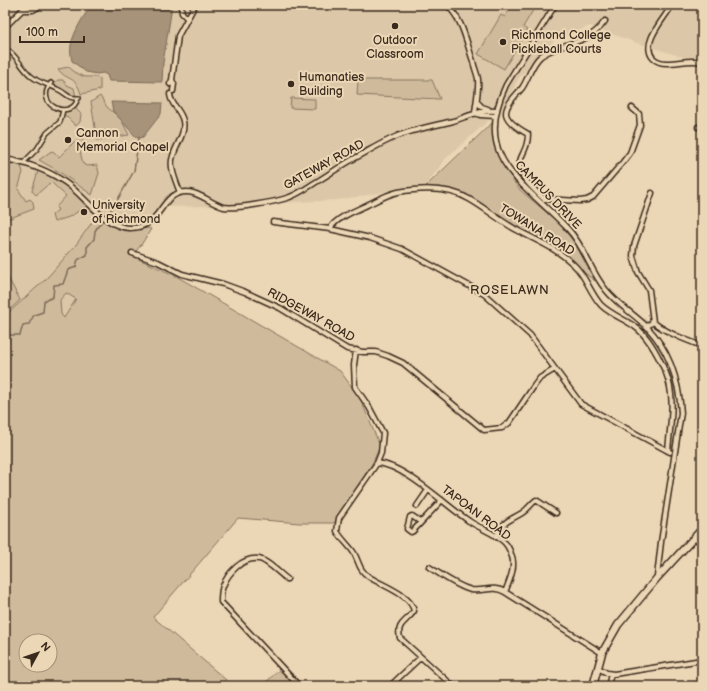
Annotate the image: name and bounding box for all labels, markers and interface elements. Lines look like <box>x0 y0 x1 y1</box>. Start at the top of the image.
scale bar <box>20 18 84 44</box>
marker: Outdoor Classroom <box>390 21 400 31</box>
text: 100 m <box>26 25 58 40</box>
place label: Richmond College Pickleball Courts <box>511 28 611 57</box>
place label: Outdoor Classroom <box>366 33 424 62</box>
marker: Richmond College Pickleball Courts <box>498 37 508 47</box>
place label: Humanaties Building <box>299 70 364 99</box>
marker: Humanaties Building <box>286 79 296 89</box>
place label: Cannon Memorial Chapel <box>76 126 169 155</box>
marker: Cannon Memorial Chapel <box>63 135 73 145</box>
street label: GATEWAY ROAD <box>281 137 367 193</box>
street label: CAMPUS DRIVE <box>512 158 584 232</box>
place label: University of Richmond <box>92 198 161 227</box>
street label: TOWANA ROAD <box>497 201 577 259</box>
marker: University of Richmond <box>79 207 89 217</box>
district label: ROSELAWN <box>470 282 550 298</box>
street label: RIDGEWAY ROAD <box>265 285 358 345</box>
street label: TAPOAN ROAD <box>438 482 514 544</box>
north arrow <box>18 633 58 673</box>
text: N <box>38 640 53 654</box>

